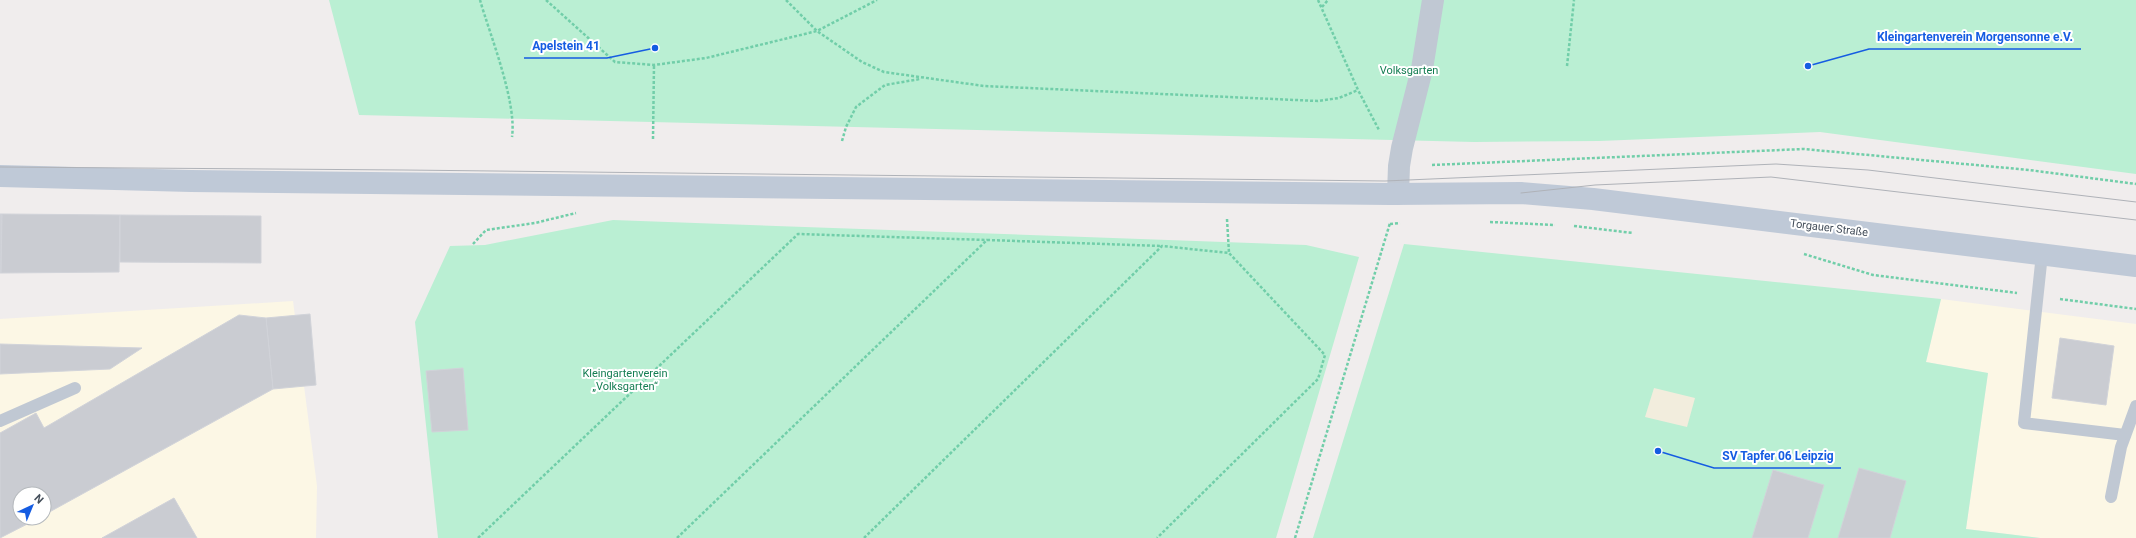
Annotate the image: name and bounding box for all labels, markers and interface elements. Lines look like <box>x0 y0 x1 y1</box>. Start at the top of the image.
callout: Kleingartenverein Morgensonne e.V. <box>1869 25 2081 49</box>
text: Kleingartenverein Morgensonne e.V. <box>1877 30 2073 44</box>
callout: Apelstein 41 <box>524 34 607 58</box>
text: Apelstein 41 <box>532 39 600 53</box>
park label: Volksgarten <box>1380 64 1438 77</box>
street label: Torgauer Straße <box>1789 217 1869 239</box>
park label: Kleingartenverein „Volksgarten“ <box>582 367 668 393</box>
callout: SV Tapfer 06 Leipzig <box>1714 444 1841 468</box>
text: SV Tapfer 06 Leipzig <box>1722 449 1834 463</box>
north arrow <box>12 486 52 526</box>
text: N <box>31 492 46 507</box>

